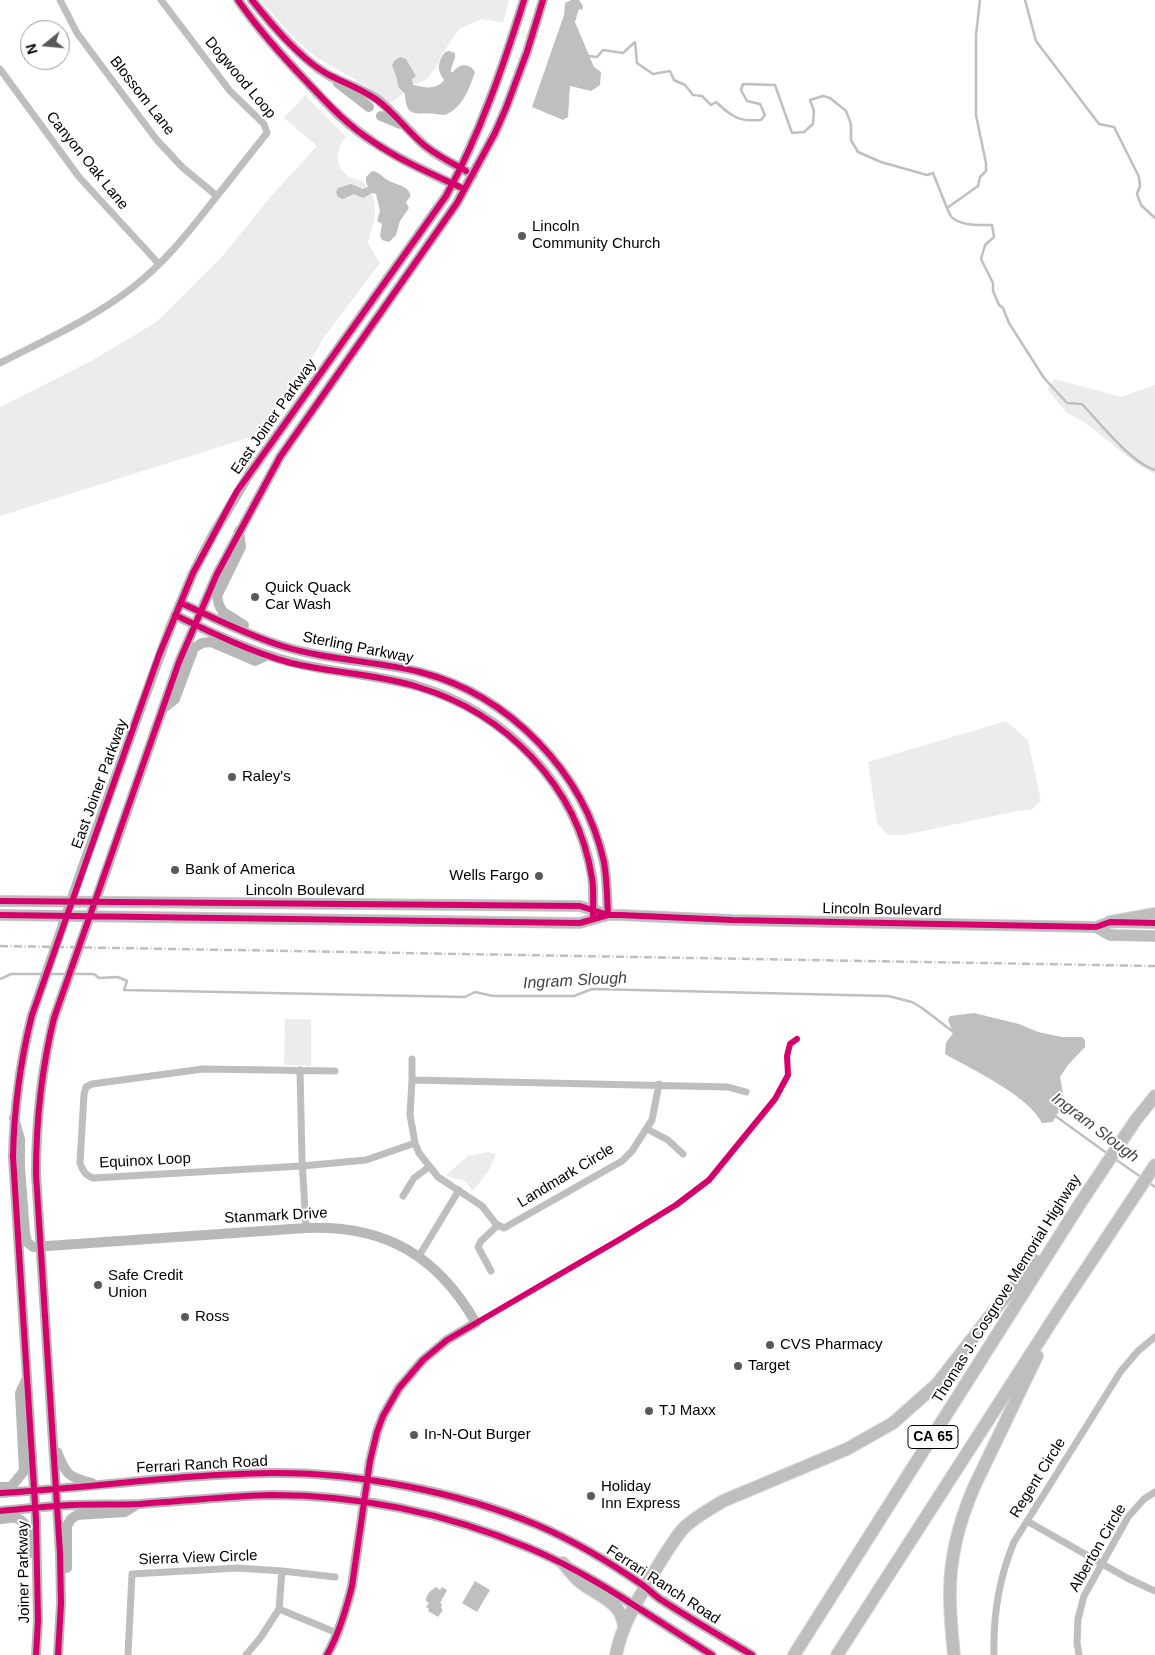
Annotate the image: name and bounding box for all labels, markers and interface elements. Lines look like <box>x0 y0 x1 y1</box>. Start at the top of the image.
north arrow <box>20 20 70 70</box>
street label: Dogwood Loop <box>201 34 279 122</box>
text: N <box>22 42 41 56</box>
street label: Blossom Lane <box>106 53 178 139</box>
street label: Canyon Oak Lane <box>42 108 132 214</box>
place label: Lincoln Community Church <box>532 218 660 253</box>
marker: Lincoln Community Church <box>516 230 528 242</box>
street label: East Joiner Parkway <box>227 356 321 478</box>
place label: Quick Quack Car Wash <box>265 579 351 614</box>
marker: Quick Quack Car Wash <box>249 591 261 603</box>
street label: Sterling Parkway <box>301 628 415 668</box>
street label: East Joiner Parkway <box>68 717 132 851</box>
place label: Raley's <box>242 768 291 786</box>
marker: Raley's <box>226 771 238 783</box>
place label: Bank of America <box>185 861 295 879</box>
marker: Bank of America <box>169 864 181 876</box>
place label: Wells Fargo <box>449 867 529 885</box>
marker: Wells Fargo <box>533 870 545 882</box>
street label: Lincoln Boulevard <box>245 882 365 900</box>
street label: Lincoln Boulevard <box>822 900 942 920</box>
water label: Ingram Slough <box>523 969 627 993</box>
water label: Ingram Slough <box>1048 1089 1142 1167</box>
street label: Landmark Circle <box>515 1140 617 1212</box>
street label: Equinox Loop <box>99 1150 191 1172</box>
street label: Thomas J. Cosgrove Memorial Highway <box>929 1171 1085 1407</box>
street label: Stanmark Drive <box>224 1204 328 1228</box>
place label: Safe Credit Union <box>108 1267 183 1302</box>
marker: Safe Credit Union <box>92 1279 104 1291</box>
place label: Ross <box>195 1308 229 1326</box>
marker: Ross <box>179 1311 191 1323</box>
place label: CVS Pharmacy <box>780 1336 883 1354</box>
marker: CVS Pharmacy <box>764 1339 776 1351</box>
place label: Target <box>748 1357 790 1375</box>
marker: Target <box>732 1360 744 1372</box>
place label: TJ Maxx <box>659 1402 716 1420</box>
marker: TJ Maxx <box>643 1405 655 1417</box>
road number: CA 65 <box>908 1425 958 1448</box>
place label: In-N-Out Burger <box>424 1426 531 1444</box>
marker: In-N-Out Burger <box>408 1429 420 1441</box>
street label: Regent Circle <box>1006 1435 1070 1521</box>
street label: Ferrari Ranch Road <box>136 1453 268 1477</box>
place label: Holiday Inn Express <box>601 1478 680 1513</box>
marker: Holiday Inn Express <box>585 1490 597 1502</box>
street label: Alberton Circle <box>1066 1501 1130 1595</box>
street label: Joiner Parkway <box>14 1521 34 1623</box>
street label: Ferrari Ranch Road <box>603 1542 723 1628</box>
street label: Sierra View Circle <box>138 1547 258 1569</box>

